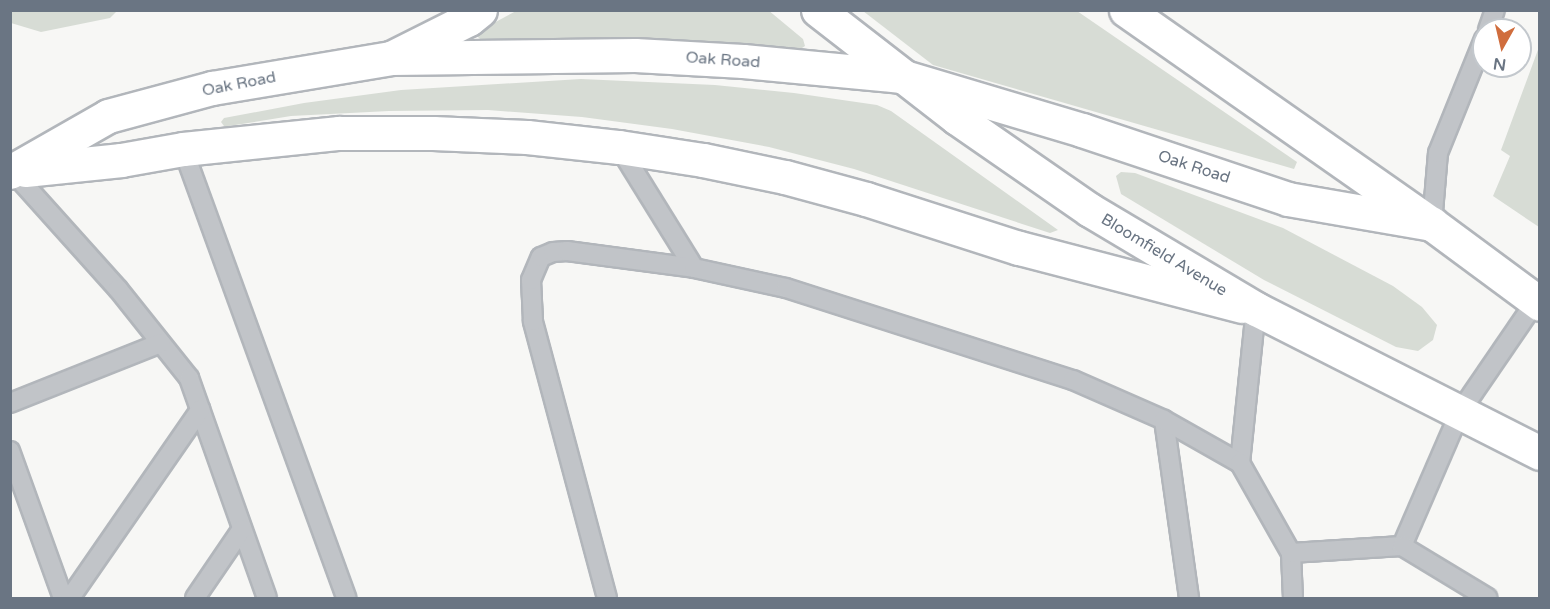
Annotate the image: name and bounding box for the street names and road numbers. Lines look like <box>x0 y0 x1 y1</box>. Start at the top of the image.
street label: Oak Road <box>685 48 761 72</box>
street label: Oak Road <box>200 67 278 101</box>
street label: Oak Road <box>1155 146 1233 188</box>
street label: Bloomfield Avenue <box>1097 210 1231 300</box>

